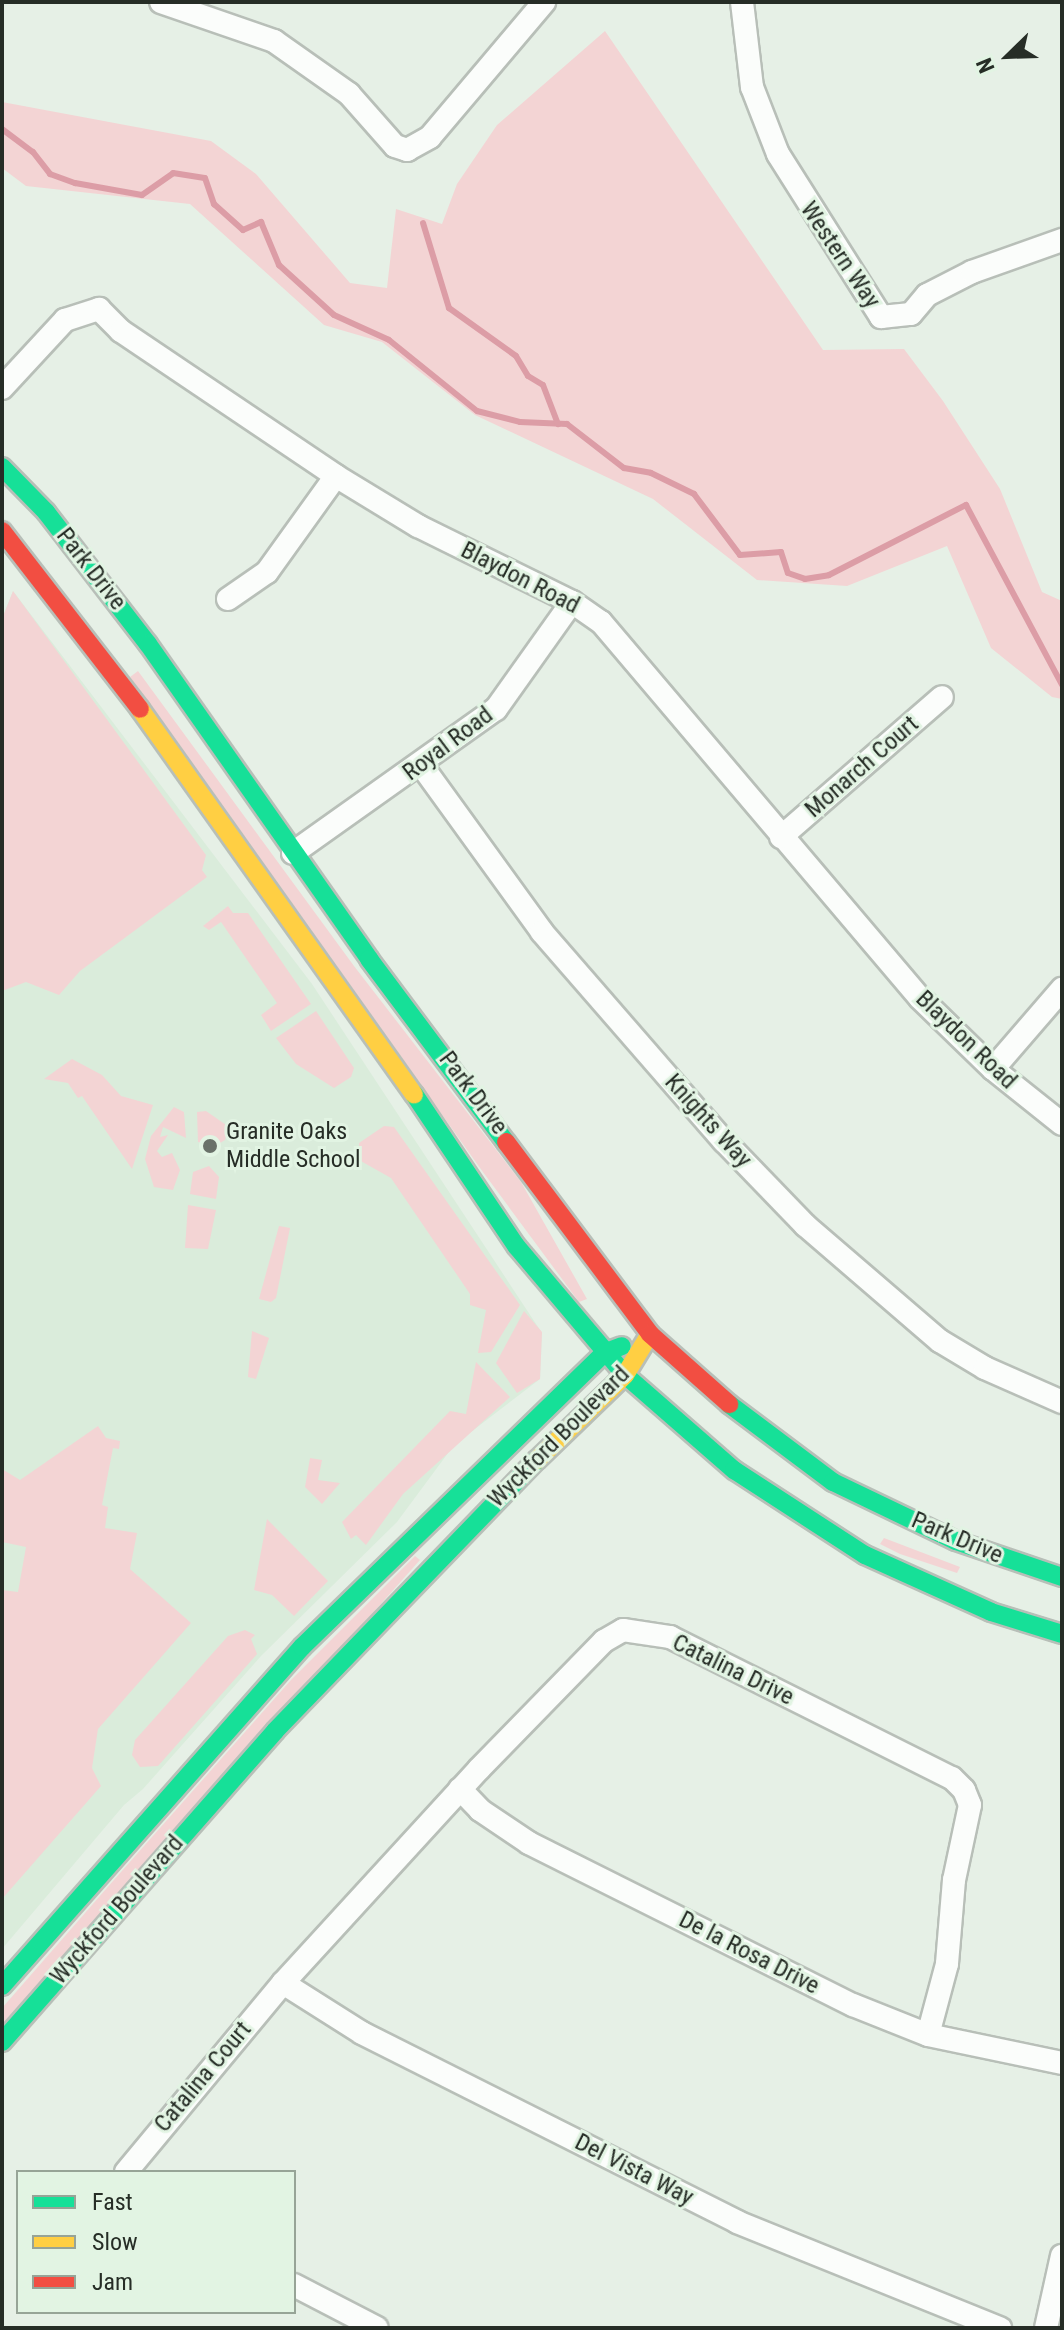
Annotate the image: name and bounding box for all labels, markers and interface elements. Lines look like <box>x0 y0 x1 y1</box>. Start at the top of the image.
north arrow <box>968 16 1048 96</box>
text: N <box>971 54 1000 77</box>
street label: Western Way <box>794 196 886 314</box>
street label: Park Drive <box>50 522 132 616</box>
street label: Blaydon Road <box>456 536 584 620</box>
street label: Royal Road <box>397 701 499 787</box>
street label: Monarch Court <box>799 710 925 824</box>
street label: Blaydon Road <box>910 985 1022 1095</box>
street label: Park Drive <box>433 1046 513 1140</box>
street label: Knights Way <box>658 1068 758 1174</box>
place label: Granite Oaks Middle School <box>226 1118 360 1174</box>
marker: Granite Oaks Middle School <box>201 1137 219 1155</box>
street label: Wyckford Boulevard <box>482 1360 636 1514</box>
street label: Park Drive <box>907 1506 1007 1570</box>
street label: Catalina Drive <box>668 1628 798 1712</box>
street label: Wyckford Boulevard <box>44 1830 190 1990</box>
street label: De la Rosa Drive <box>674 1905 824 2001</box>
street label: Catalina Court <box>148 2016 258 2138</box>
street label: Del Vista Way <box>570 2128 698 2212</box>
legend <box>16 2170 296 2314</box>
text: Fast <box>92 2188 133 2216</box>
text: Slow <box>92 2228 138 2256</box>
text: Jam <box>92 2268 133 2296</box>

